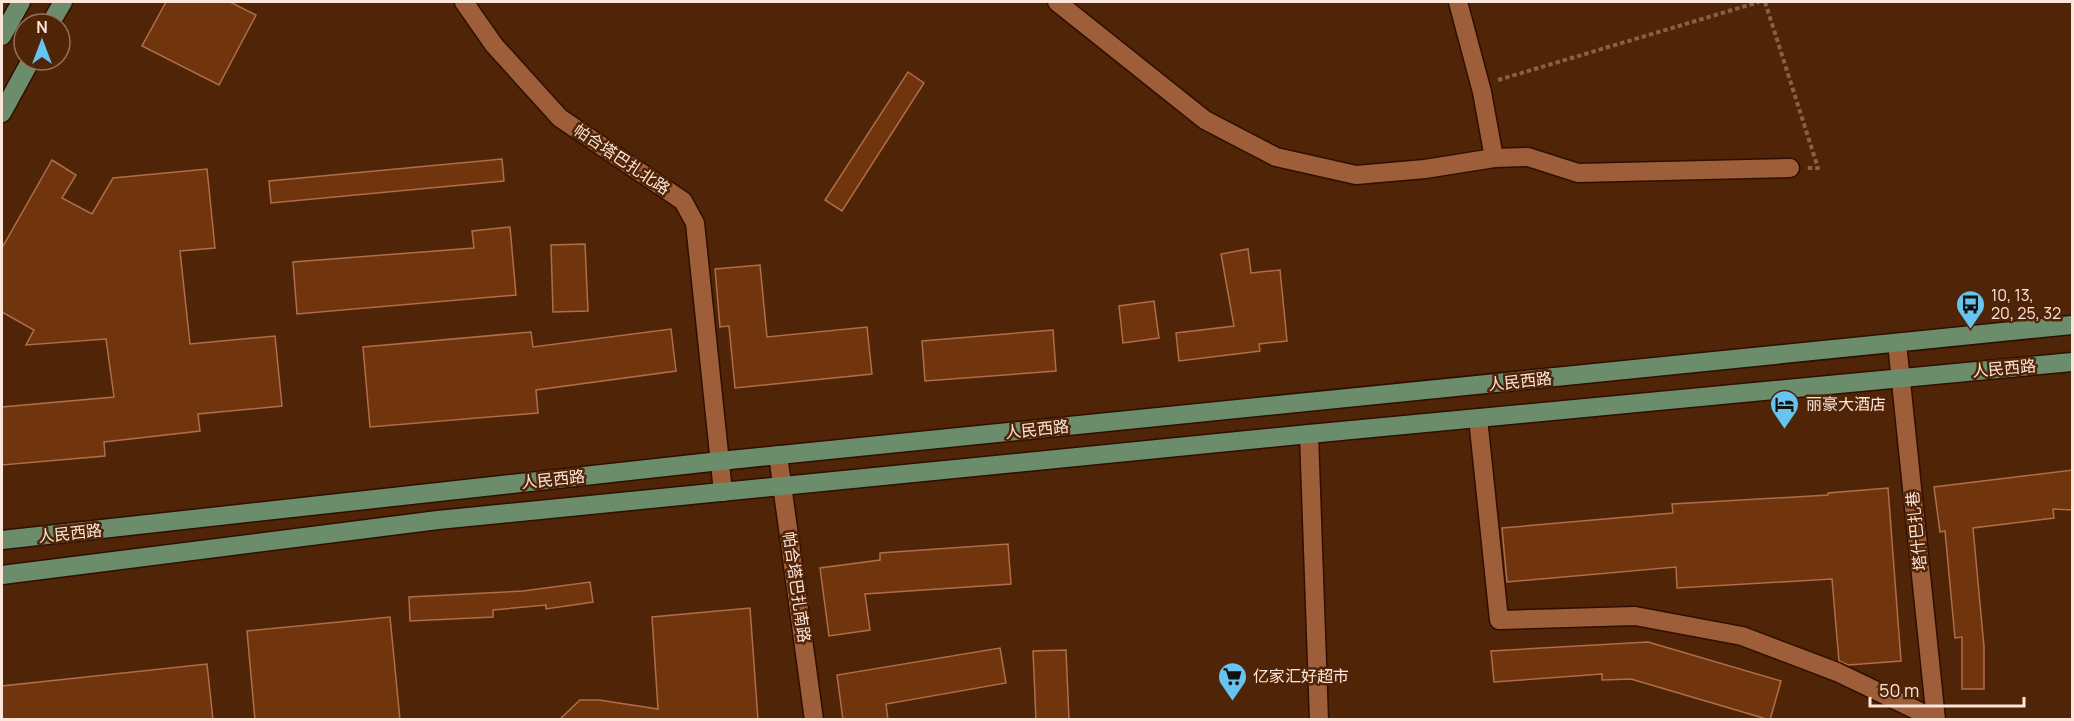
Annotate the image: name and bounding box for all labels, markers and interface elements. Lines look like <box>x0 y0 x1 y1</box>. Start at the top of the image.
north arrow <box>12 12 72 72</box>
text: N <box>36 16 48 38</box>
street label: 帕合塔巴扎北路 <box>569 119 675 199</box>
place label: 10, 13, 20, 25, 32 <box>1991 284 2061 324</box>
bus stop icon: 10, 13, 20, 25, 32 <box>1954 288 1986 330</box>
street label: 人民西路 <box>1971 354 2037 382</box>
street label: 人民西路 <box>1487 367 1553 395</box>
hotel icon: 丽豪大酒店 <box>1769 388 1801 430</box>
place label: 丽豪大酒店 <box>1806 393 1886 415</box>
street label: 人民西路 <box>1004 415 1070 443</box>
street label: 人民西路 <box>520 465 586 493</box>
street label: 塔什巴扎巷 <box>1901 490 1931 572</box>
street label: 人民西路 <box>37 519 103 547</box>
street label: 帕合塔巴扎南路 <box>778 530 816 644</box>
supermarket icon: 亿家汇好超市 <box>1216 660 1248 702</box>
place label: 亿家汇好超市 <box>1253 665 1349 687</box>
scale bar <box>1870 670 2024 708</box>
text: 50 m <box>1879 678 1919 702</box>

